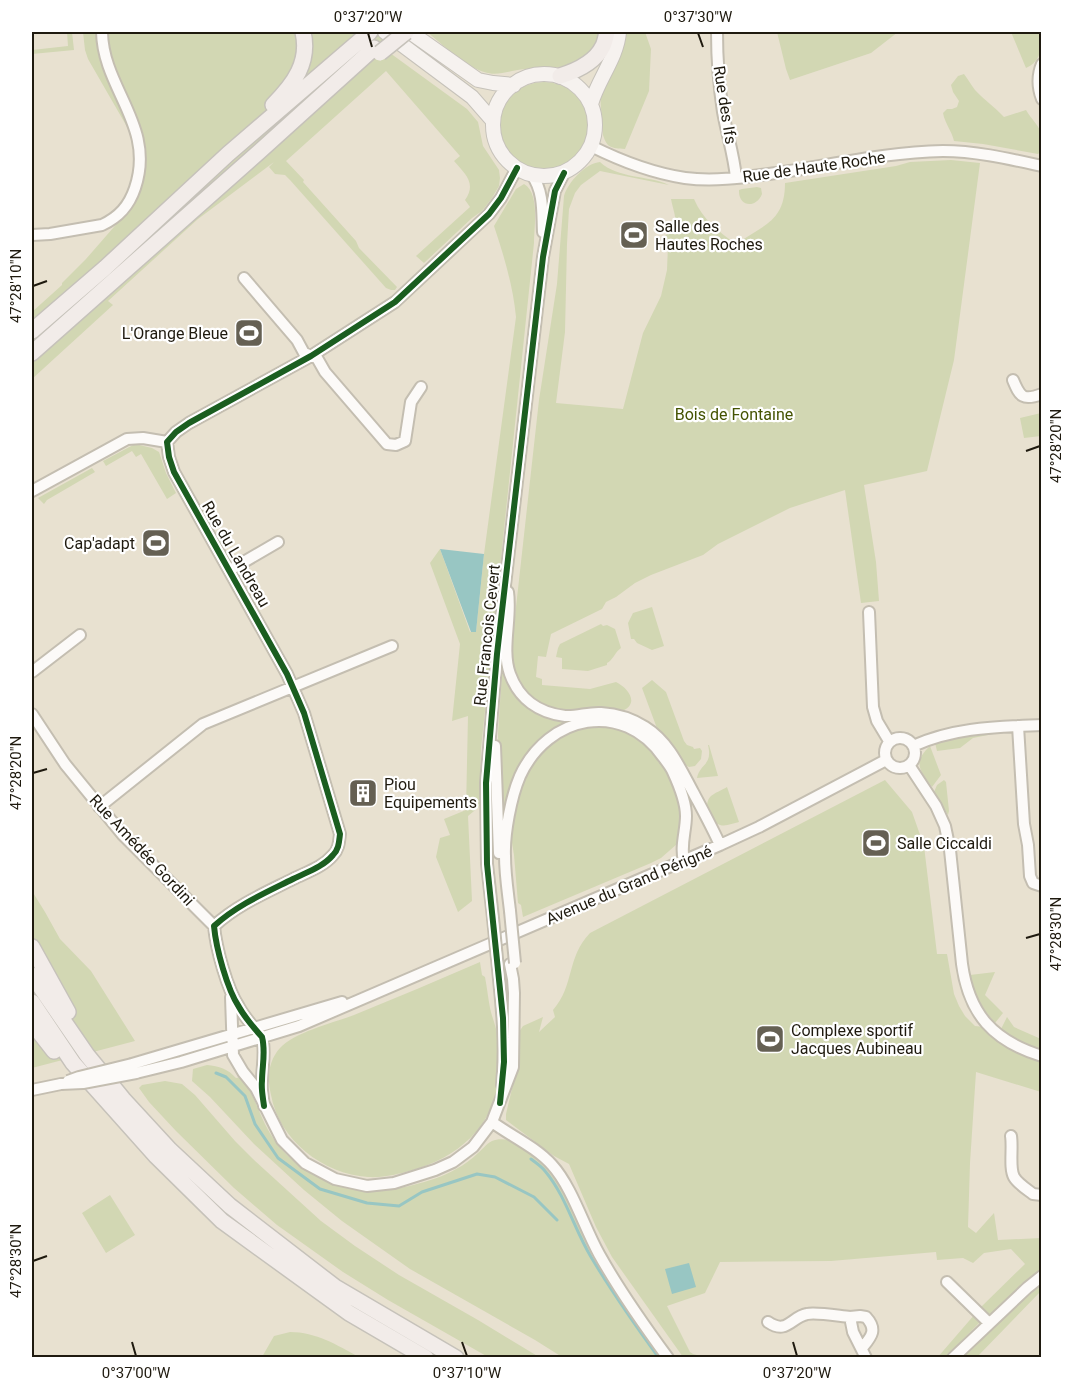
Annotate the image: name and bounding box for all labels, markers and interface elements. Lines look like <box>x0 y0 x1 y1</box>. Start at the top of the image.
text: 0°37'20"W <box>334 8 402 26</box>
text: 0°37'30"W <box>664 8 732 26</box>
street label: Rue des Ifs <box>709 64 741 146</box>
street label: Rue de Haute Roche <box>741 148 887 186</box>
place label: Salle des Hautes Roches <box>655 217 763 254</box>
sports icon: Salle des Hautes Roches <box>618 219 650 251</box>
text: 47°28'10"N <box>7 249 25 323</box>
sports icon: L'Orange Bleue <box>233 317 265 349</box>
place label: L'Orange Bleue <box>122 324 228 343</box>
park label: Bois de Fontaine <box>675 405 793 424</box>
text: 47°28'20"N <box>1047 409 1065 483</box>
street label: Rue du Landreau <box>198 498 274 610</box>
sports icon: Cap'adapt <box>140 527 172 559</box>
place label: Cap'adapt <box>64 534 135 553</box>
street label: Rue Francois Cevert <box>470 563 504 707</box>
text: 47°28'20"N <box>7 736 25 810</box>
place label: Piou Equipements <box>384 775 477 812</box>
building icon: Piou Equipements <box>347 777 379 809</box>
street label: Rue Amédée Gordini <box>86 791 198 909</box>
sports icon: Salle Ciccaldi <box>860 827 892 859</box>
place label: Salle Ciccaldi <box>897 834 992 853</box>
street label: Avenue du Grand Périgné <box>543 841 715 929</box>
text: 47°28'30"N <box>1047 897 1065 971</box>
place label: Complexe sportif Jacques Aubineau <box>791 1021 922 1058</box>
sports icon: Complexe sportif Jacques Aubineau <box>754 1023 786 1055</box>
text: 47°28'30"N <box>7 1224 25 1298</box>
text: 0°37'00"W <box>102 1364 170 1382</box>
text: 0°37'10"W <box>433 1364 501 1382</box>
text: 0°37'20"W <box>763 1364 831 1382</box>

